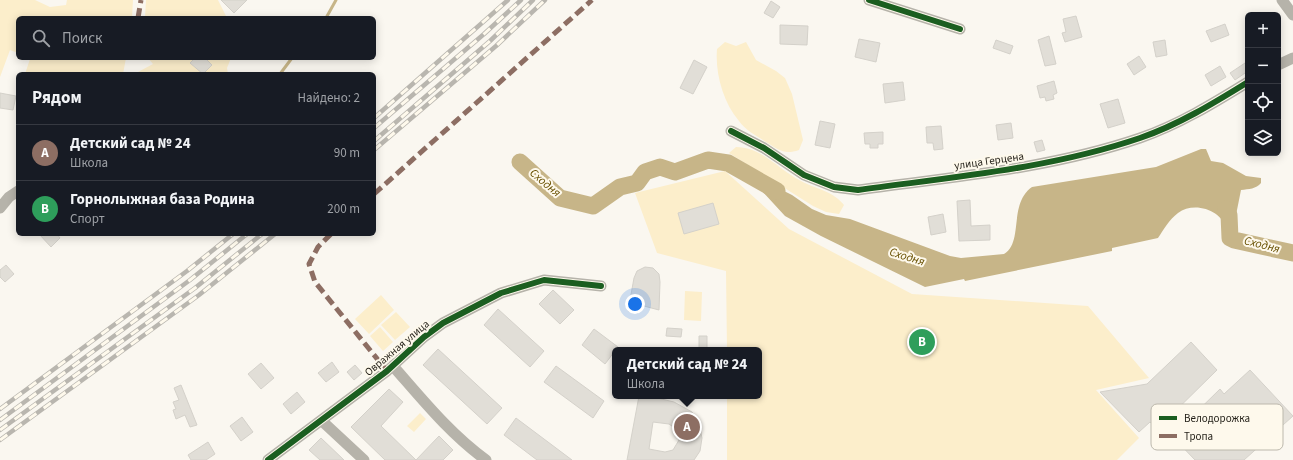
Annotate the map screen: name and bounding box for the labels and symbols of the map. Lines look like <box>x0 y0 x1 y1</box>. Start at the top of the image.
street label: улица Герцена <box>953 149 1025 173</box>
water label: Сходня <box>526 165 564 201</box>
water label: Сходня <box>1242 232 1282 258</box>
water label: Сходня <box>887 244 927 270</box>
your location <box>625 294 645 314</box>
street label: Овражная улица <box>361 316 433 380</box>
pin: B <box>909 327 935 357</box>
legend <box>1151 404 1283 450</box>
text: Велодорожка <box>1184 411 1250 426</box>
pin: A <box>674 412 700 442</box>
text: Тропа <box>1184 429 1213 444</box>

